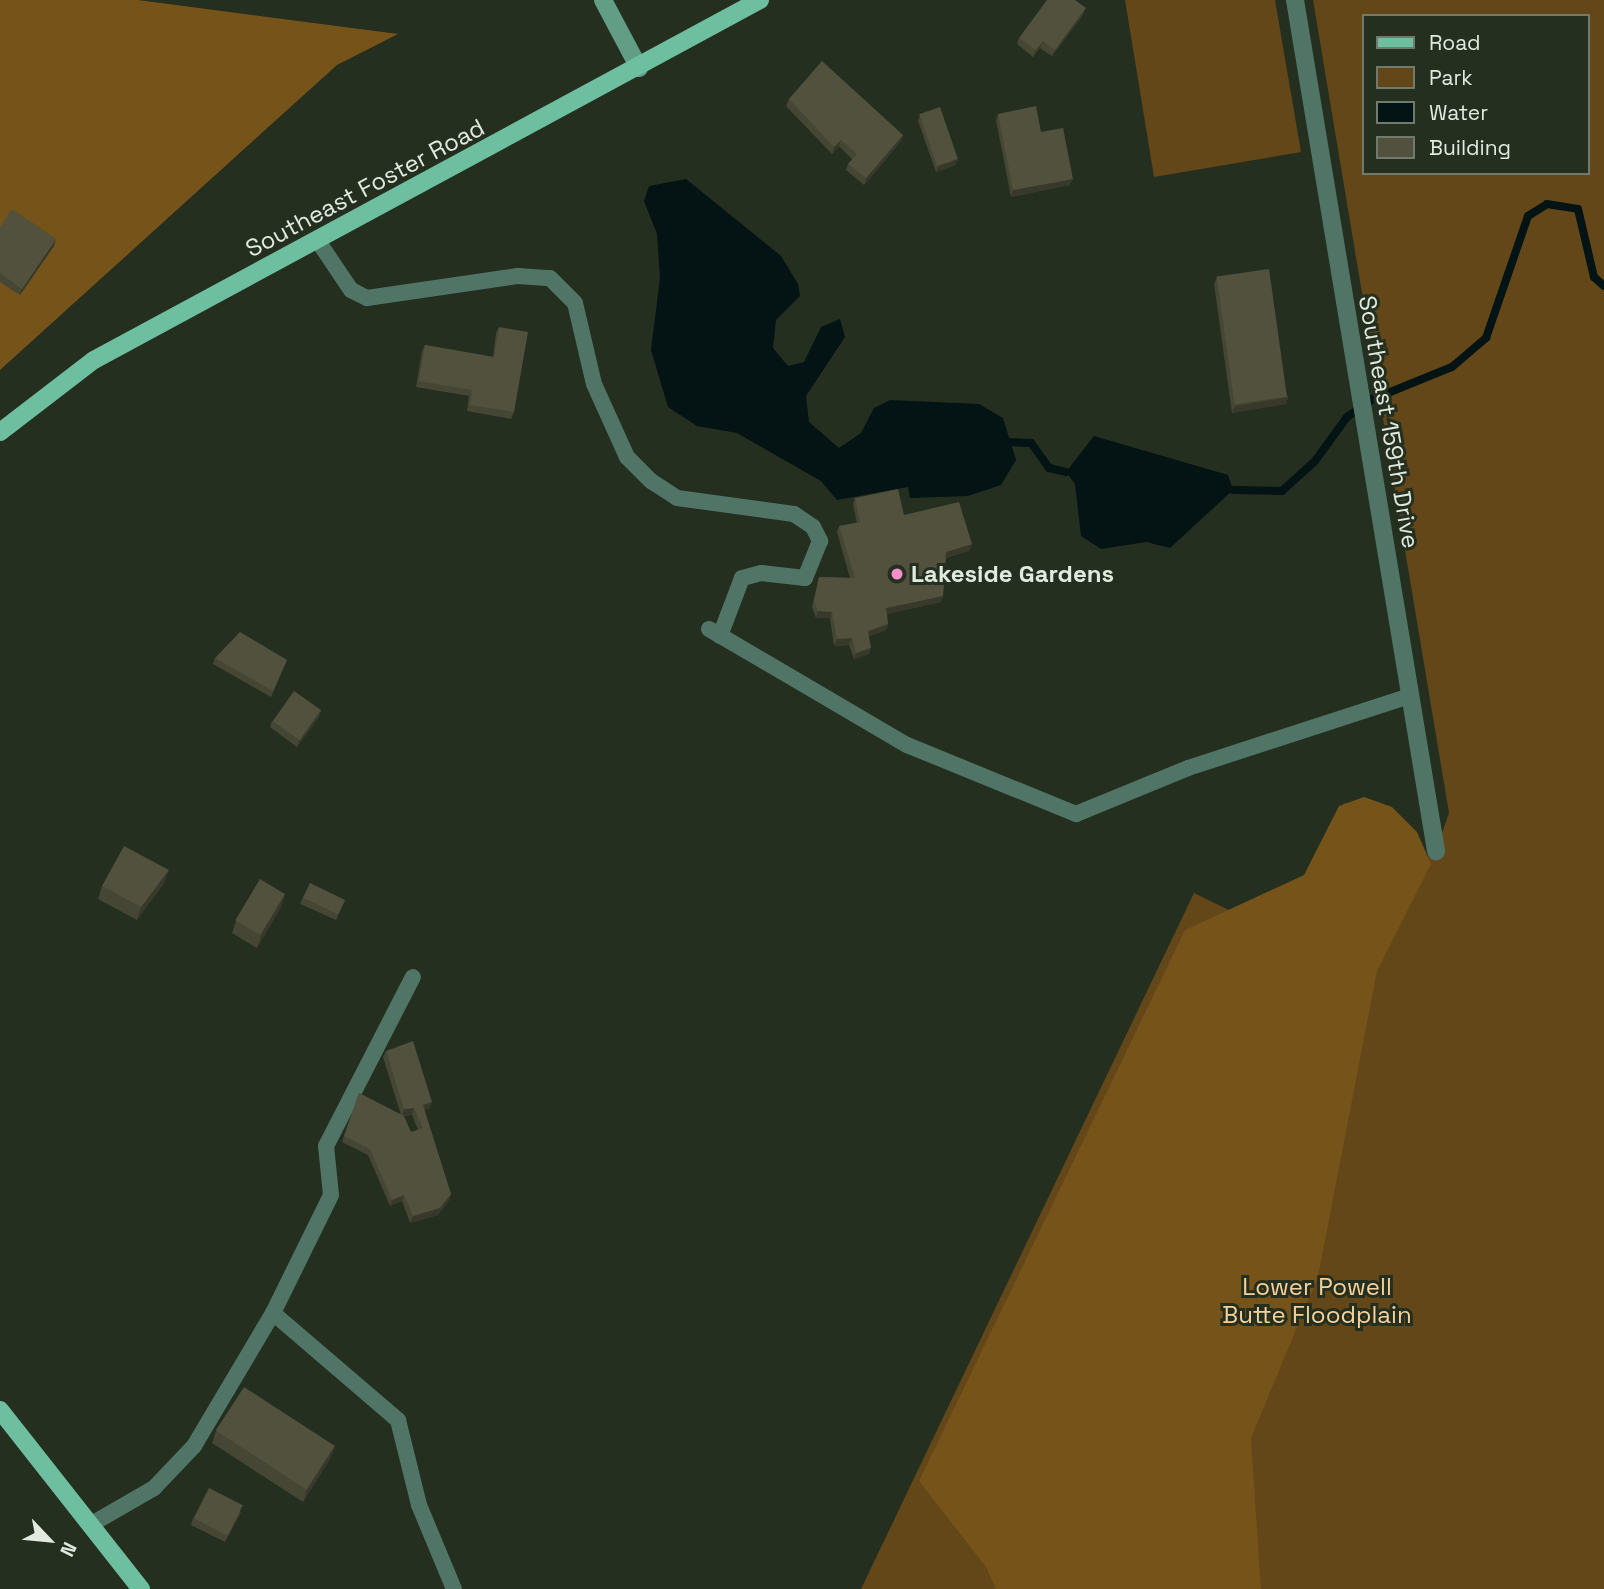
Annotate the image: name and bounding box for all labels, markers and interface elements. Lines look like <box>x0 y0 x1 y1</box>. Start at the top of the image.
legend <box>1362 14 1590 175</box>
text: Road <box>1429 29 1481 56</box>
text: Park <box>1429 64 1473 91</box>
text: Water <box>1429 99 1488 126</box>
street label: Southeast Foster Road <box>241 113 489 263</box>
text: Building <box>1429 134 1511 161</box>
street label: Southeast 159th Drive <box>1353 293 1425 551</box>
place label: Lakeside Gardens <box>911 560 1114 588</box>
marker: Lakeside Gardens <box>889 566 905 582</box>
park label: Lower Powell Butte Floodplain <box>1222 1273 1412 1329</box>
north arrow <box>14 1505 84 1575</box>
text: N <box>54 1538 82 1561</box>

